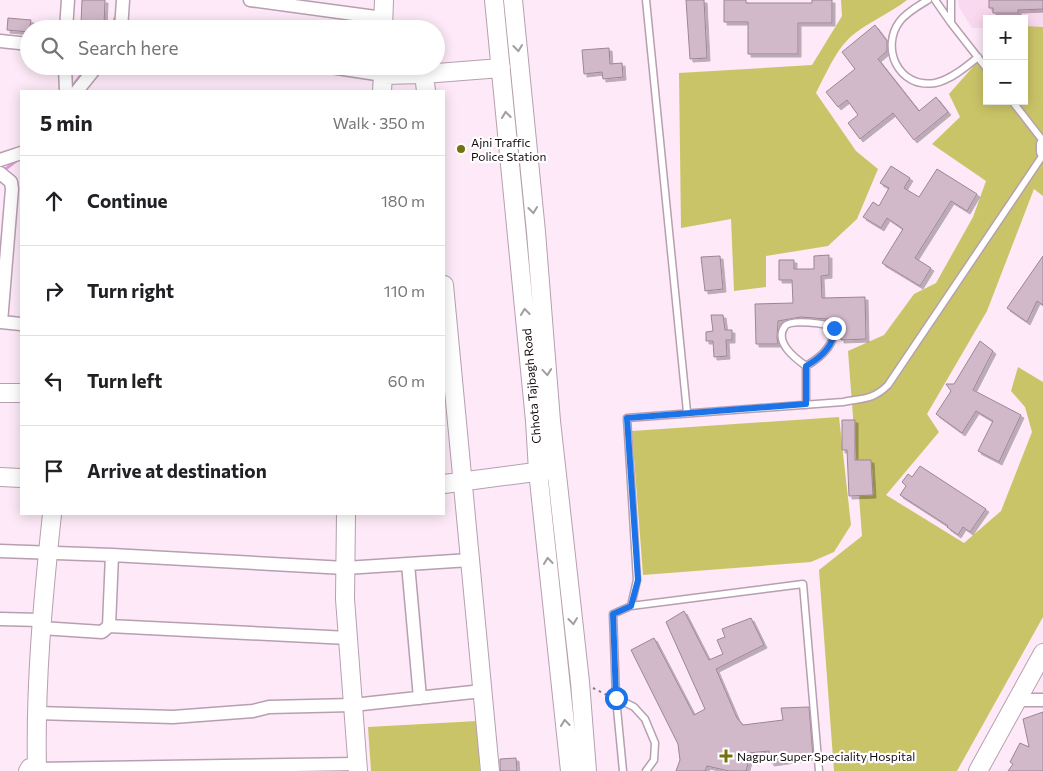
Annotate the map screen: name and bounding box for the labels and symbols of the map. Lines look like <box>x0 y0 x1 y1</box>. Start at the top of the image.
one-way arrow <box>512 45 523 53</box>
one-way arrow <box>500 111 511 119</box>
place label: Ajni Traffic Police Station <box>471 135 546 163</box>
marker: Ajni Traffic Police Station <box>455 143 467 155</box>
one-way arrow <box>528 206 539 214</box>
one-way arrow <box>519 308 530 316</box>
route end <box>823 317 846 340</box>
street label: Chhota Tajbagh Road <box>519 328 543 444</box>
one-way arrow <box>542 368 553 376</box>
one-way arrow <box>542 557 553 565</box>
one-way arrow <box>567 617 578 625</box>
route start <box>605 687 628 710</box>
one-way arrow <box>560 718 571 726</box>
marker: Nagpur Super Speciality Hospital <box>719 749 733 763</box>
place label: Nagpur Super Speciality Hospital <box>737 749 915 763</box>

